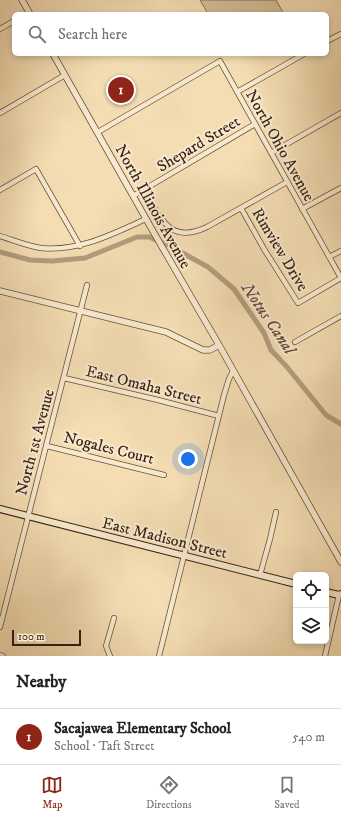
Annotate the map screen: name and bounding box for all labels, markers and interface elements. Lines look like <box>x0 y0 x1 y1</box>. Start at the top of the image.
search box <box>12 12 329 56</box>
icon: search <box>26 23 48 45</box>
text: Search here <box>58 25 127 44</box>
pin: 1 <box>108 75 134 105</box>
street label: North Ohio Avenue <box>241 86 319 205</box>
street label: Shepard Street <box>153 111 244 176</box>
street label: North Illinois Avenue <box>111 141 196 272</box>
street label: Rimview Drive <box>247 204 313 295</box>
water label: Notus Canal <box>236 278 301 360</box>
street label: East Omaha Street <box>84 361 204 409</box>
street label: North 1st Avenue <box>11 387 59 498</box>
street label: Nogales Court <box>61 427 156 469</box>
your location <box>178 449 198 469</box>
street label: East Madison Street <box>100 513 229 563</box>
map controls <box>293 572 329 644</box>
button: locate <box>293 572 329 608</box>
button: layers <box>293 608 329 644</box>
scale bar <box>12 628 81 647</box>
text: 100 m <box>18 630 44 644</box>
text: Nearby <box>16 671 66 693</box>
text: Sacajawea Elementary School <box>54 719 231 738</box>
text: 1 <box>27 729 31 745</box>
text: 540 m <box>292 729 325 745</box>
text: School · Taft Street <box>54 738 154 754</box>
tab: Map <box>41 774 63 812</box>
tab: Directions <box>146 774 192 812</box>
tab: Saved <box>274 774 300 812</box>

